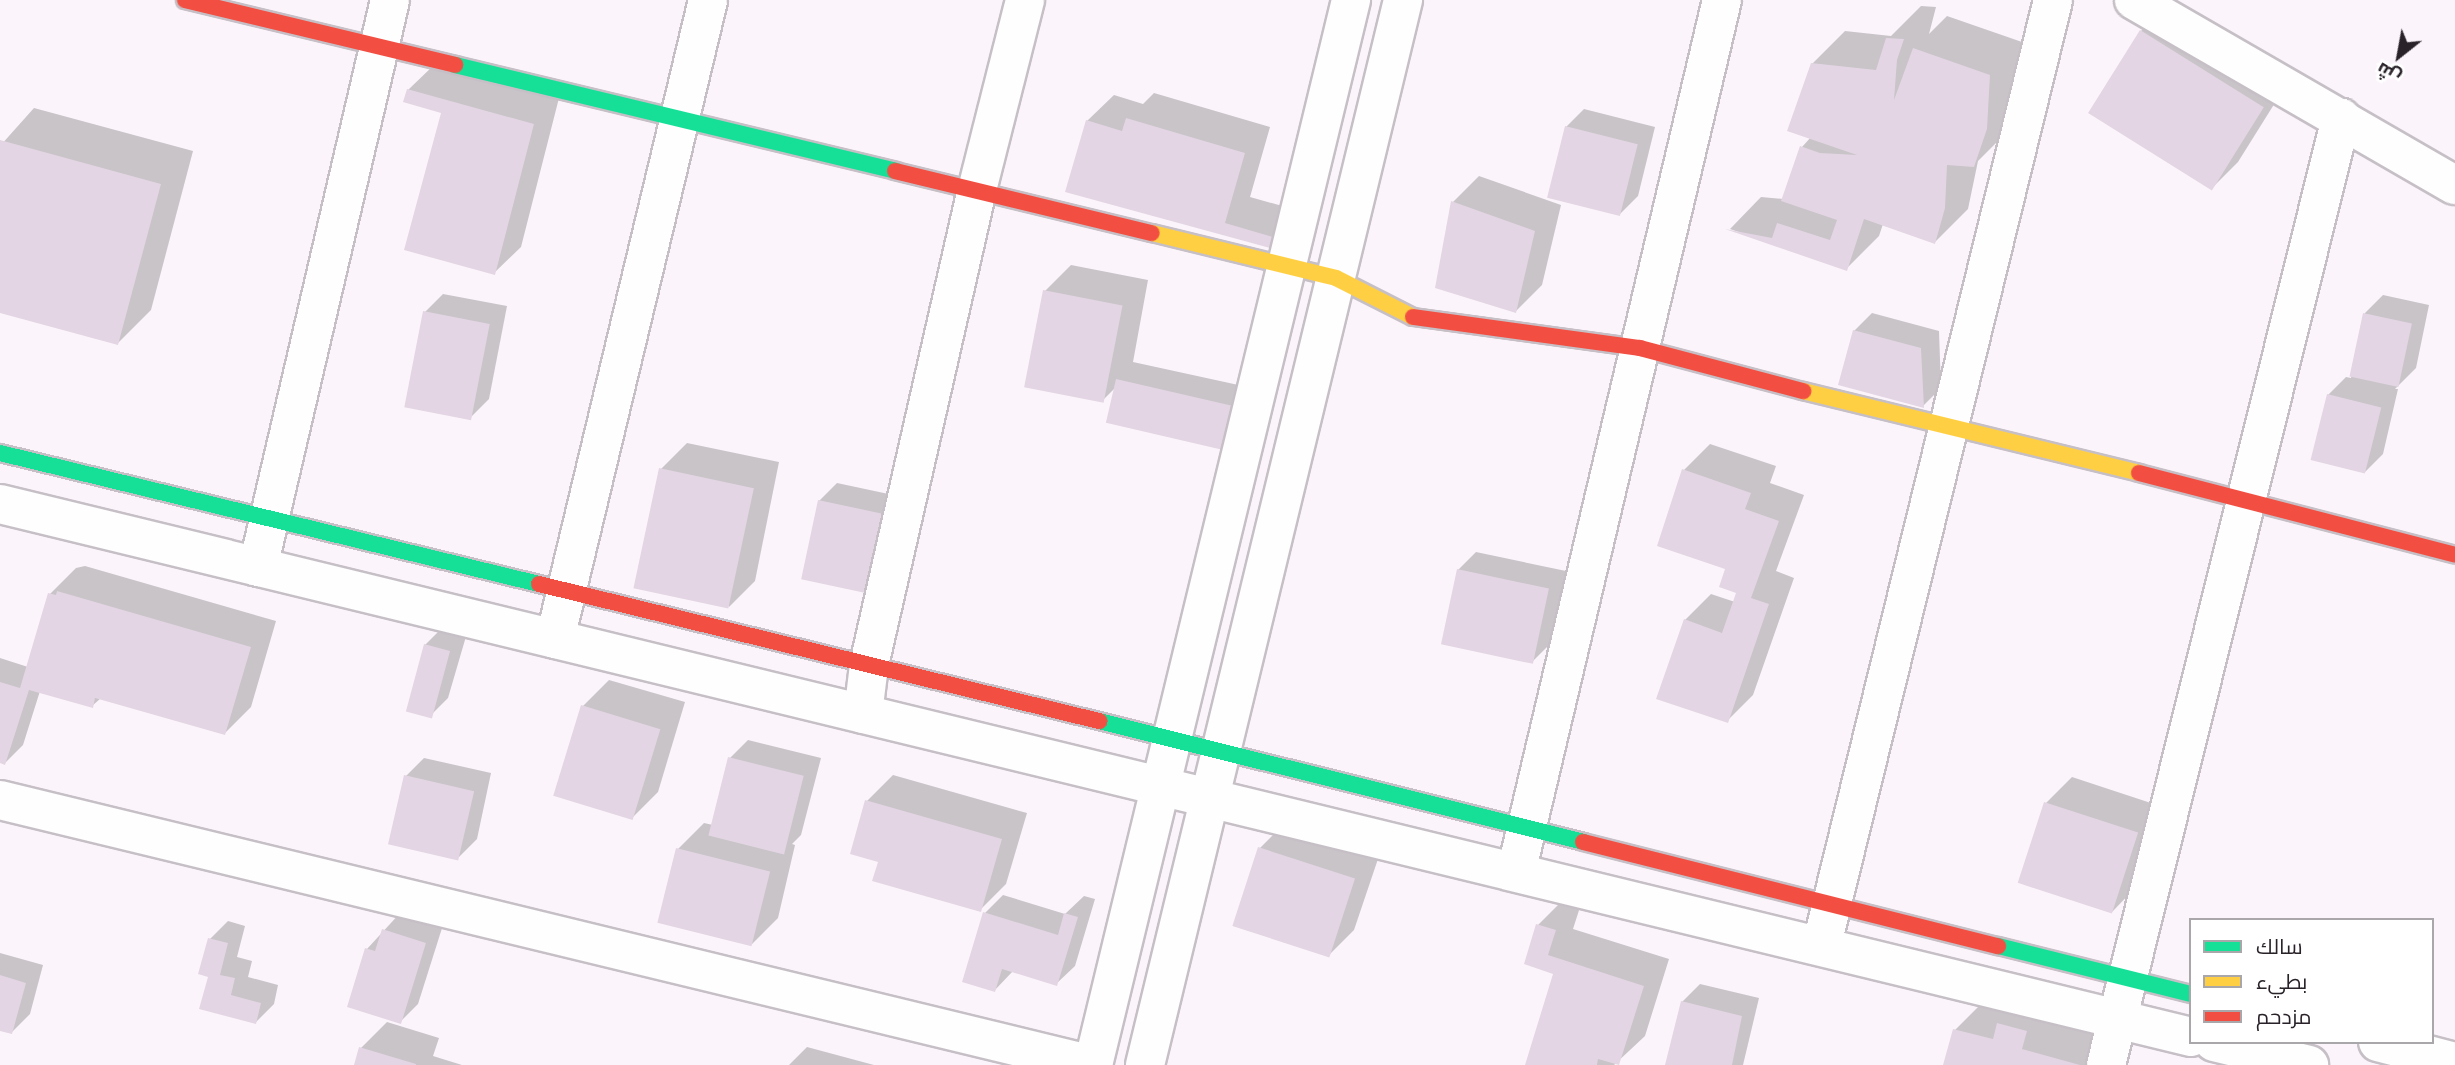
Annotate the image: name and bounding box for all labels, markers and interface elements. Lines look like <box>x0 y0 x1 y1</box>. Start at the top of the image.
north arrow <box>2364 21 2434 91</box>
text: ش <box>2371 57 2405 91</box>
legend <box>2189 918 2434 1044</box>
text: سالك <box>2256 932 2303 961</box>
text: بطيء <box>2256 967 2307 996</box>
text: مزدحم <box>2256 1002 2311 1031</box>

